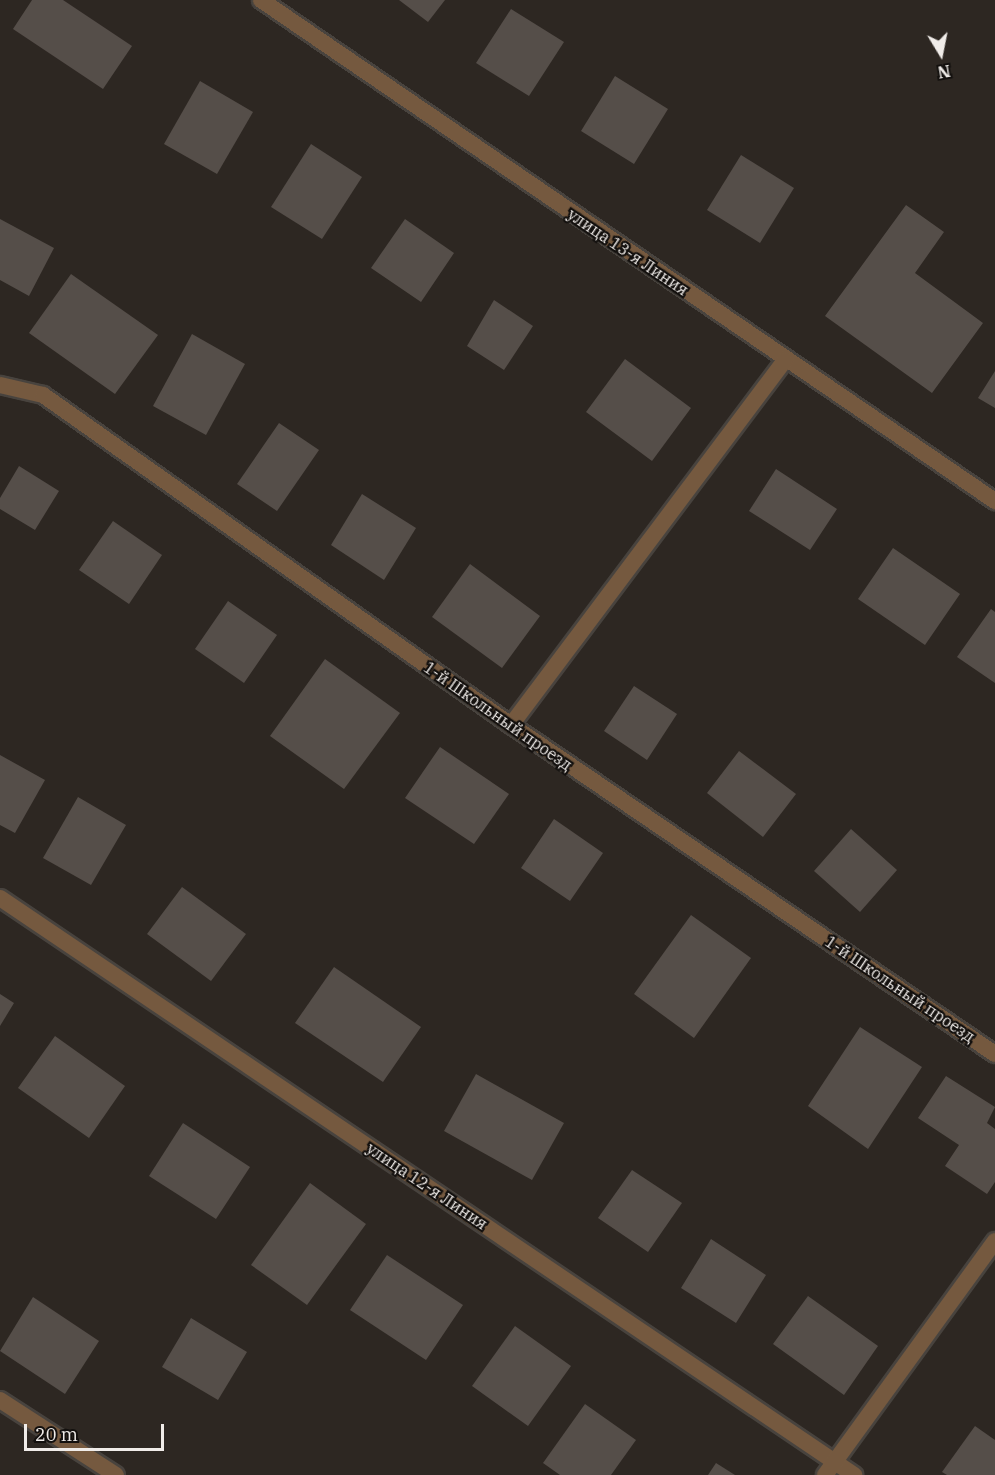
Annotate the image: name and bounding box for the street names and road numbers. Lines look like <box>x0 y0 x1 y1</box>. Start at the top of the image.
street label: улица 13-я Линия <box>564 204 692 300</box>
street label: 1-й Школьный проезд <box>420 658 576 774</box>
street label: 1-й Школьный проезд <box>821 932 979 1046</box>
street label: улица 12-я Линия <box>363 1138 491 1234</box>

